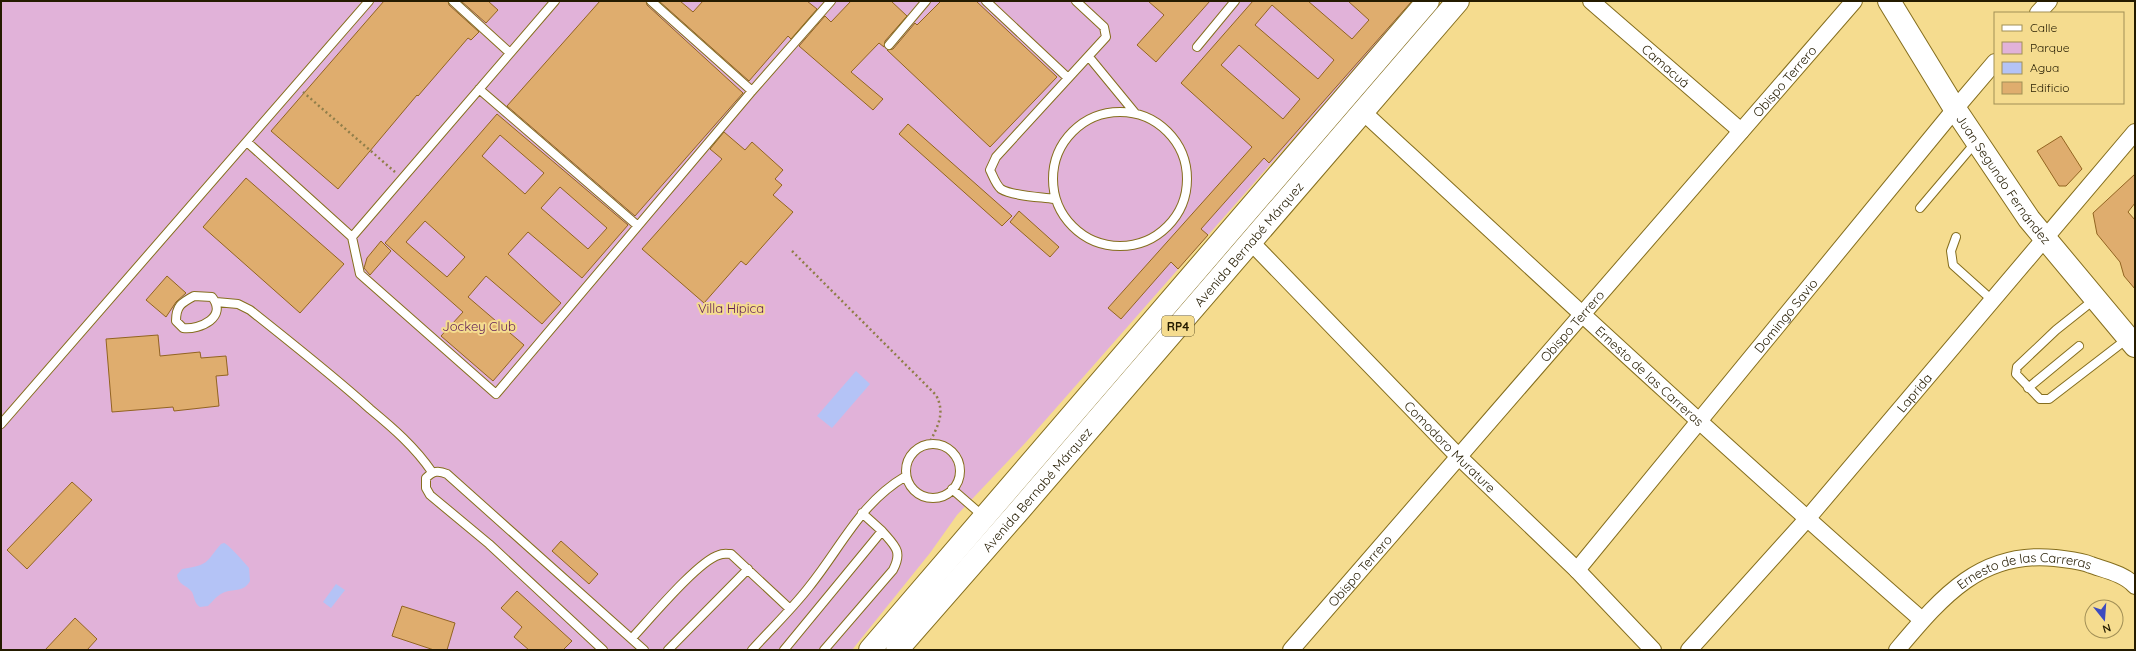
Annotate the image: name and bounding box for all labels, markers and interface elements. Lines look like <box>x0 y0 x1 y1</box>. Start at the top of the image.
legend <box>1994 12 2124 104</box>
text: Calle <box>2030 20 2058 35</box>
text: Parque <box>2030 40 2070 55</box>
street label: Camacuá <box>1639 41 1693 91</box>
street label: Obispo Terrero <box>1749 42 1820 120</box>
text: Agua <box>2030 60 2059 75</box>
text: Edificio <box>2030 80 2070 95</box>
street label: Juan Segundo Fernández <box>1953 111 2054 247</box>
street label: Avenida Bernabé Márquez <box>1191 179 1307 310</box>
street label: Domingo Savio <box>1750 275 1821 356</box>
street label: Obispo Terrero <box>1537 287 1608 365</box>
park label: Villa Hípica <box>698 300 764 316</box>
road number: RP4 <box>1162 316 1194 336</box>
park label: Jockey Club <box>442 318 516 334</box>
street label: Ernesto de las Carreras <box>1592 322 1707 429</box>
street label: Laprida <box>1893 370 1935 415</box>
street label: Comodoro Murature <box>1401 398 1499 496</box>
street label: Avenida Bernabé Márquez <box>979 424 1095 555</box>
street label: Obispo Terrero <box>1324 532 1395 610</box>
street label: Ernesto de las Carreras <box>1953 549 2094 592</box>
north arrow <box>2084 599 2124 639</box>
text: N <box>2101 621 2113 636</box>

